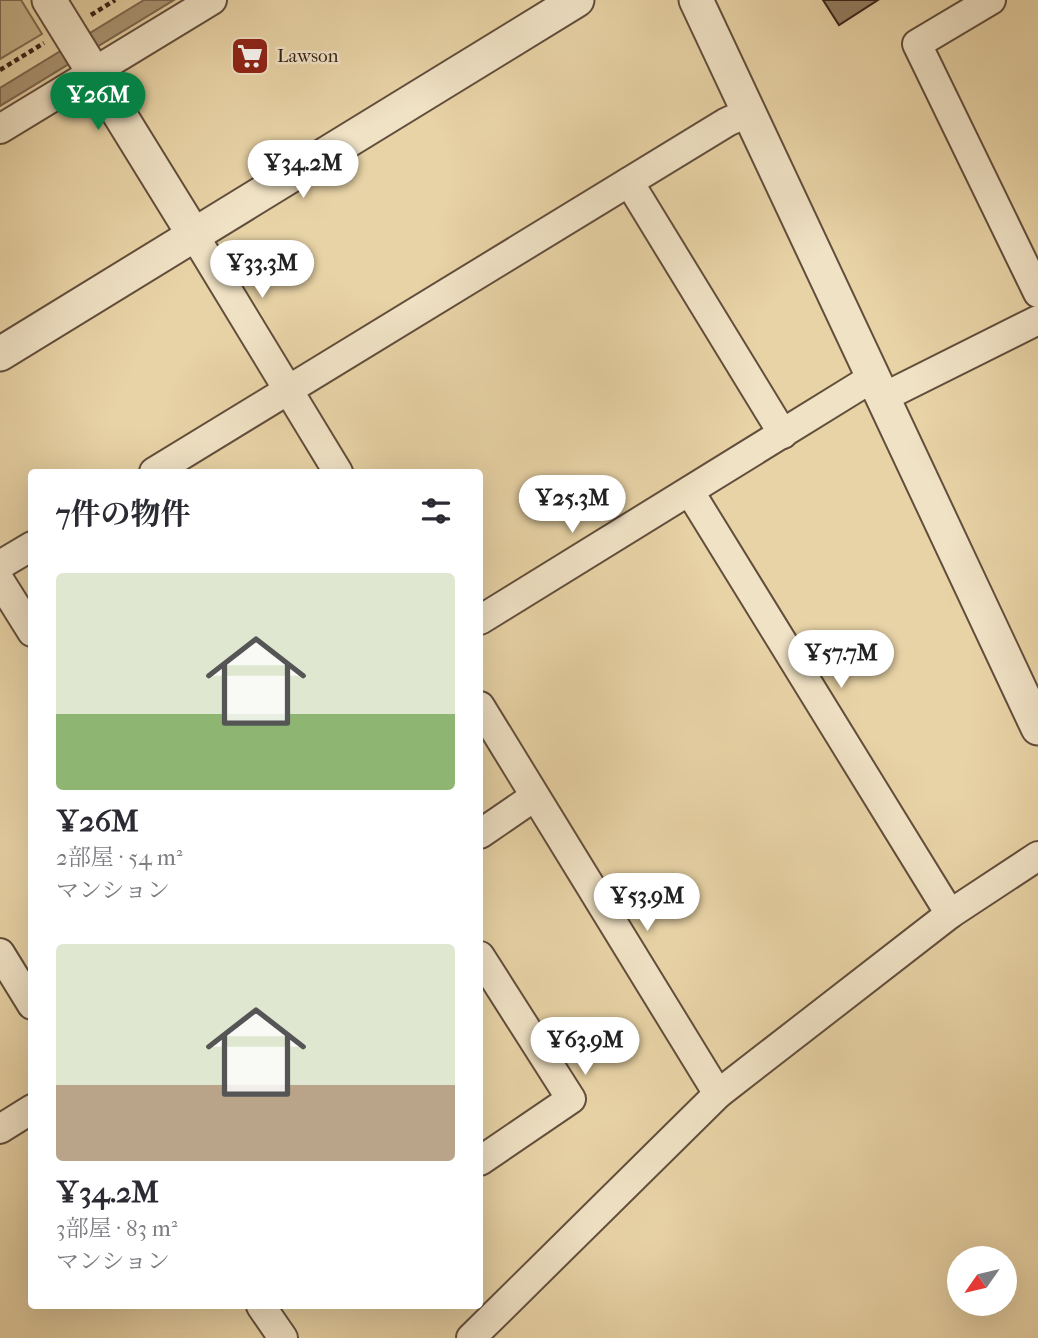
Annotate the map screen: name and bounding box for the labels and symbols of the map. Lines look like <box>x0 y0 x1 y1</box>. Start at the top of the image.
supermarket icon: Lawson <box>229 35 271 77</box>
place label: Lawson <box>277 45 339 67</box>
pin: ¥26M <box>57 72 139 132</box>
pin: ¥34.2M <box>246 140 360 200</box>
pin: ¥33.3M <box>205 240 319 300</box>
pin: ¥25.3M <box>515 476 629 535</box>
pin: ¥57.7M <box>784 630 898 690</box>
pin: ¥53.9M <box>590 874 704 933</box>
pin: ¥63.9M <box>528 1018 642 1077</box>
north arrow <box>947 1246 1017 1316</box>

